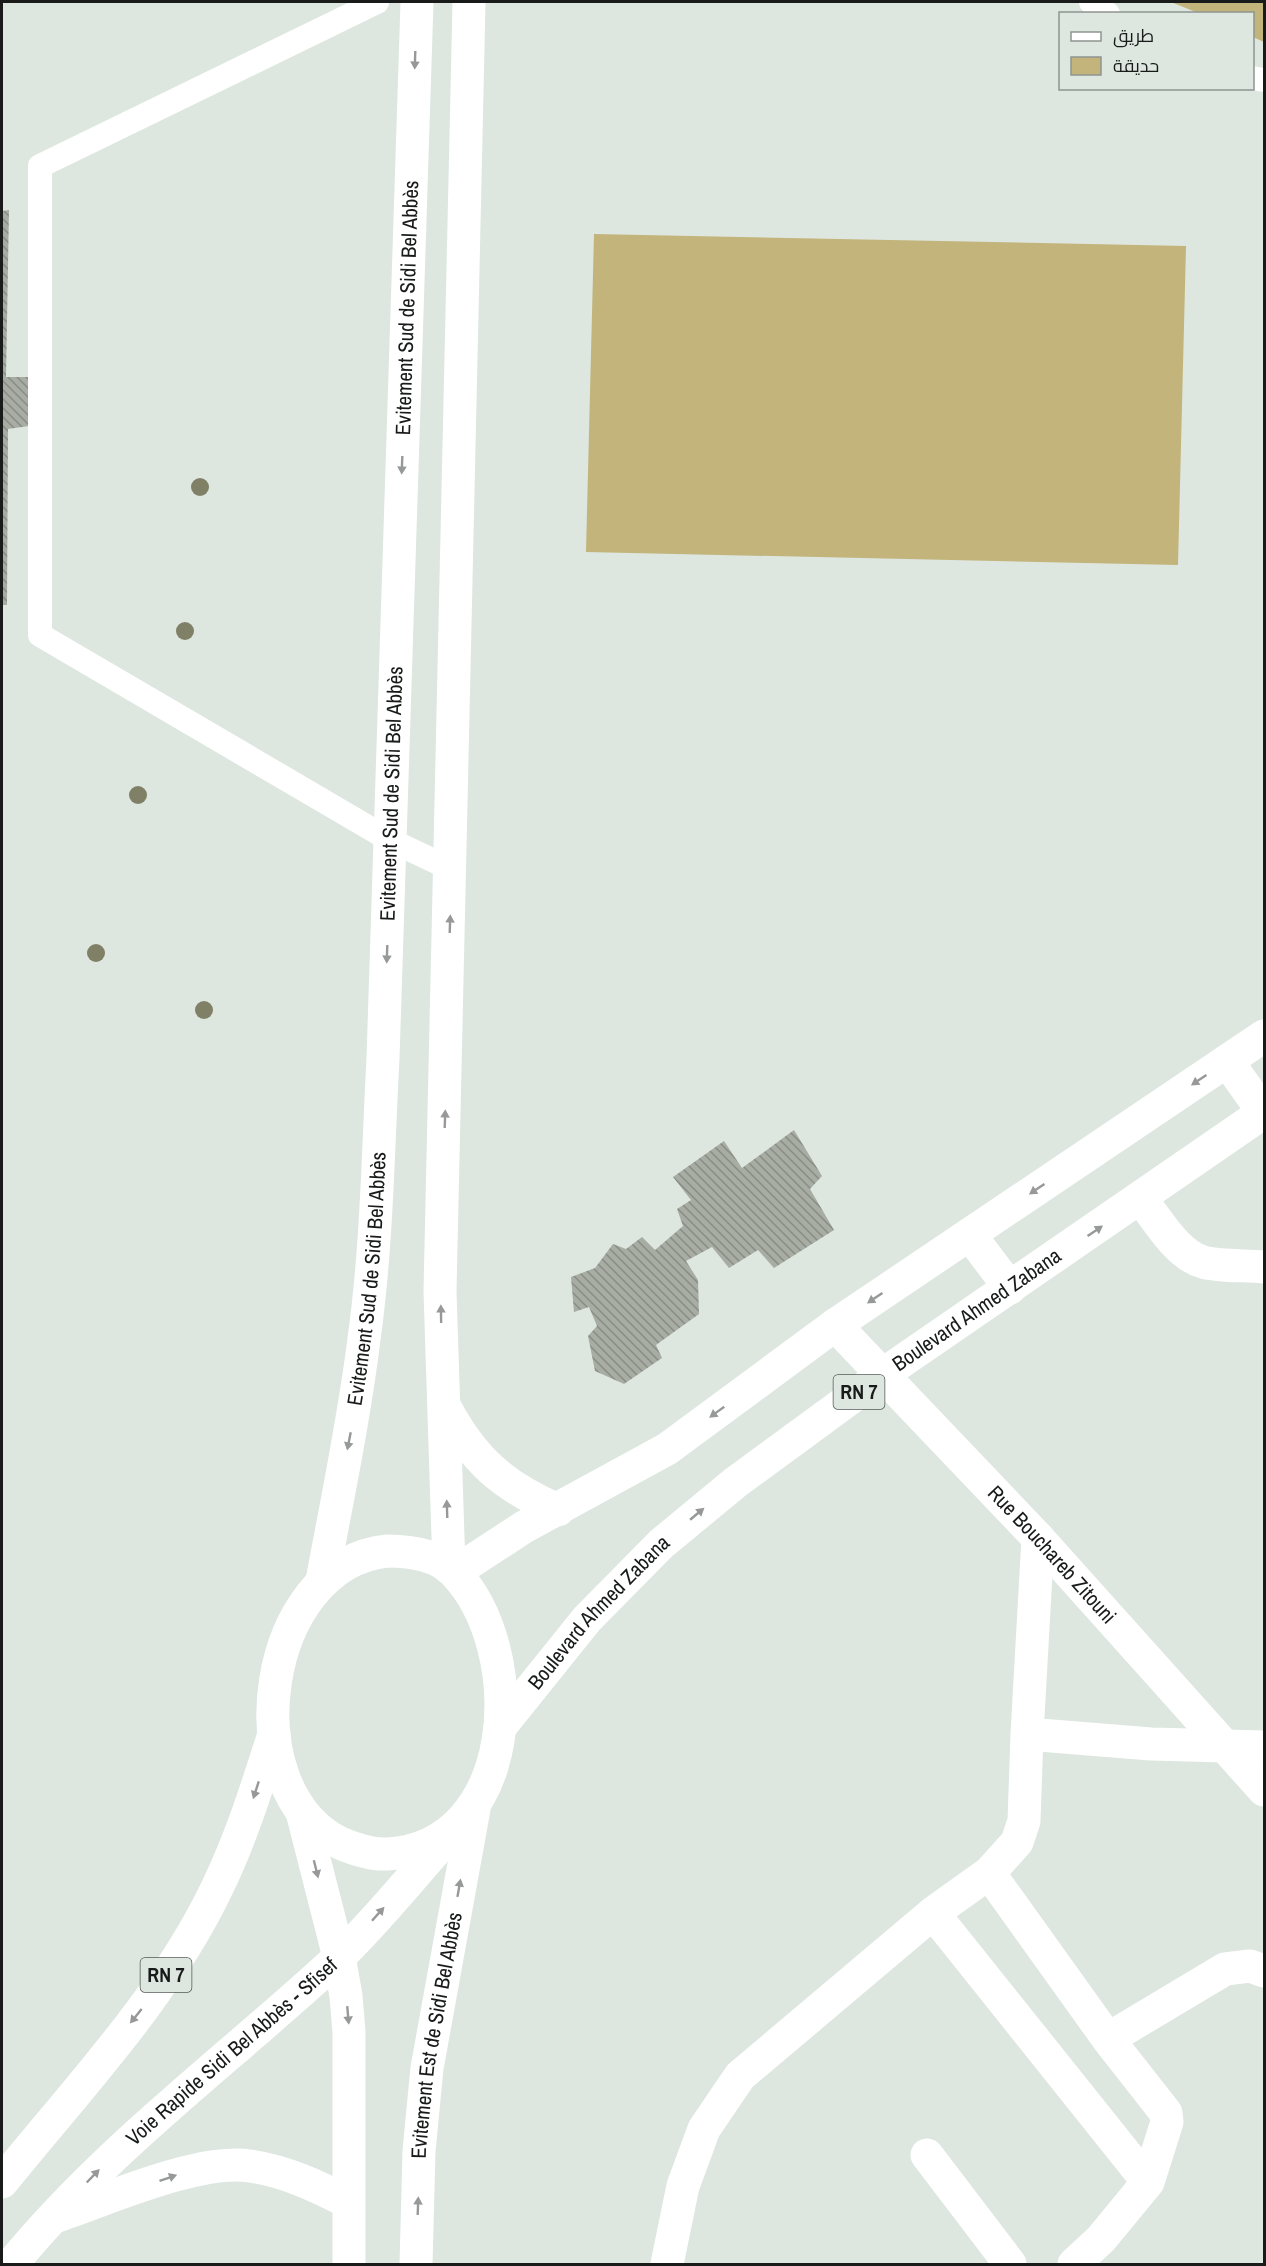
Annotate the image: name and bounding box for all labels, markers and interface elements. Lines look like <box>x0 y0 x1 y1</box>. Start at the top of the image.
legend <box>1059 12 1254 90</box>
text: طريق <box>1113 23 1154 48</box>
one-way arrow <box>411 50 420 69</box>
text: حديقة <box>1113 53 1159 78</box>
street label: Evitement Sud de Sidi Bel Abbès <box>388 180 425 436</box>
one-way arrow <box>398 455 407 474</box>
street label: Evitement Sud de Sidi Bel Abbès <box>372 666 410 921</box>
one-way arrow <box>445 915 455 934</box>
one-way arrow <box>382 944 391 963</box>
one-way arrow <box>1191 1074 1207 1086</box>
one-way arrow <box>440 1110 449 1129</box>
street label: Evitement Sud de Sidi Bel Abbès <box>340 1151 393 1408</box>
one-way arrow <box>1029 1184 1045 1195</box>
one-way arrow <box>1086 1225 1103 1236</box>
street label: Boulevard Ahmed Zabana <box>886 1241 1067 1378</box>
one-way arrow <box>867 1293 883 1304</box>
one-way arrow <box>436 1305 445 1324</box>
road number: RN 7 <box>834 1375 884 1409</box>
one-way arrow <box>709 1406 724 1418</box>
one-way arrow <box>344 1431 353 1450</box>
street label: Rue Bouchareb Zitouni <box>981 1479 1123 1630</box>
one-way arrow <box>442 1500 451 1519</box>
one-way arrow <box>689 1508 705 1521</box>
street label: Boulevard Ahmed Zabana <box>521 1528 676 1695</box>
one-way arrow <box>251 1781 261 1799</box>
one-way arrow <box>312 1860 322 1878</box>
one-way arrow <box>455 1879 464 1898</box>
one-way arrow <box>371 1907 384 1922</box>
street label: Evitement Est de Sidi Bel Abbès <box>404 1910 469 2159</box>
street label: Voie Rapide Sidi Bel Abbès - Sfisef <box>119 1951 344 2152</box>
road number: RN 7 <box>140 1958 192 1992</box>
one-way arrow <box>343 2006 353 2025</box>
one-way arrow <box>130 2009 142 2024</box>
one-way arrow <box>86 2169 100 2183</box>
one-way arrow <box>159 2173 177 2183</box>
one-way arrow <box>413 2197 422 2216</box>

